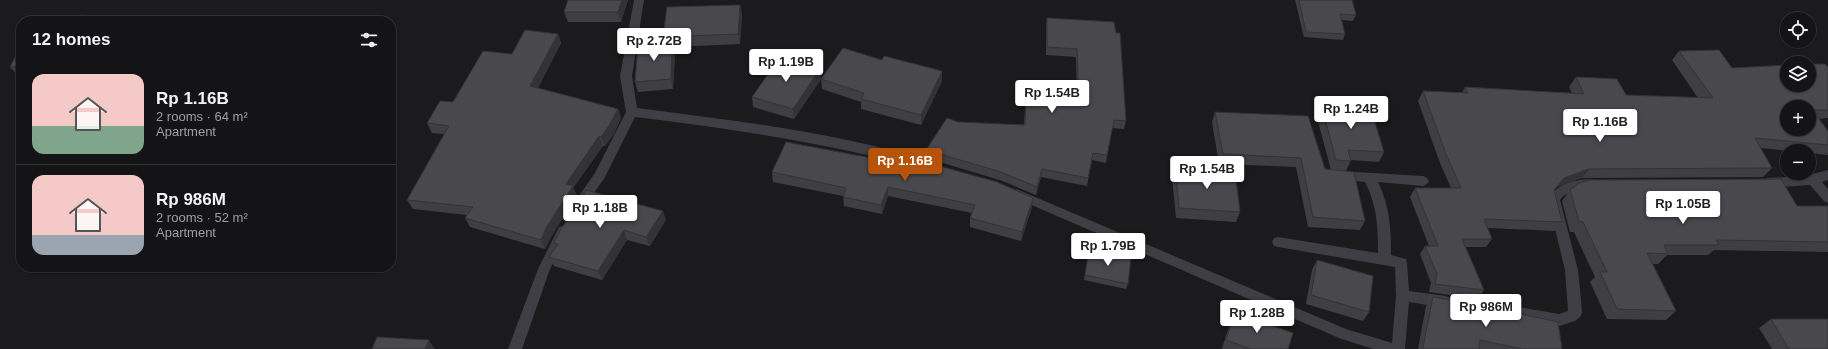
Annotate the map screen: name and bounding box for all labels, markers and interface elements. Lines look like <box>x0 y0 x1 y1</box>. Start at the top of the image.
map controls <box>1780 12 1816 180</box>
button: locate <box>1780 12 1816 48</box>
pin: Rp 2.72B <box>613 28 695 62</box>
icon: filters <box>358 29 380 51</box>
text: 12 homes <box>32 30 110 49</box>
text: Rp 2.72B <box>626 33 682 48</box>
pin: Rp 1.19B <box>745 49 827 83</box>
text: Rp 1.19B <box>758 54 814 69</box>
button: layers <box>1780 56 1816 92</box>
pin: Rp 1.54B <box>1011 80 1093 114</box>
text: Rp 1.54B <box>1024 85 1080 100</box>
text: Rp 1.16B <box>156 89 229 108</box>
icon: home <box>64 90 112 138</box>
pin: Rp 1.24B <box>1310 96 1392 130</box>
button: + <box>1780 100 1816 136</box>
text: Rp 1.24B <box>1323 101 1379 116</box>
text: 2 rooms · 64 m² <box>156 109 248 124</box>
pin: Rp 1.16B <box>1559 109 1641 143</box>
text: Rp 1.16B <box>1572 114 1628 129</box>
text: Apartment <box>156 124 216 139</box>
button: − <box>1780 144 1816 180</box>
pin: Rp 1.16B <box>864 148 946 182</box>
text: Rp 1.16B <box>877 153 933 168</box>
pin: Rp 1.54B <box>1166 156 1248 190</box>
text: Rp 1.54B <box>1179 161 1235 176</box>
text: Rp 986M <box>156 190 226 209</box>
icon: home <box>64 191 112 239</box>
pin: Rp 1.05B <box>1642 191 1724 225</box>
pin: Rp 1.18B <box>559 195 641 229</box>
text: Rp 1.05B <box>1655 196 1711 211</box>
text: Rp 1.18B <box>572 200 628 215</box>
text: 2 rooms · 52 m² <box>156 210 248 225</box>
text: Apartment <box>156 225 216 240</box>
pin: Rp 1.79B <box>1067 233 1149 267</box>
text: Rp 1.79B <box>1080 238 1136 253</box>
pin: Rp 986M <box>1449 294 1523 328</box>
text: Rp 986M <box>1459 299 1513 314</box>
pin: Rp 1.28B <box>1216 300 1298 334</box>
text: Rp 1.28B <box>1229 305 1285 320</box>

